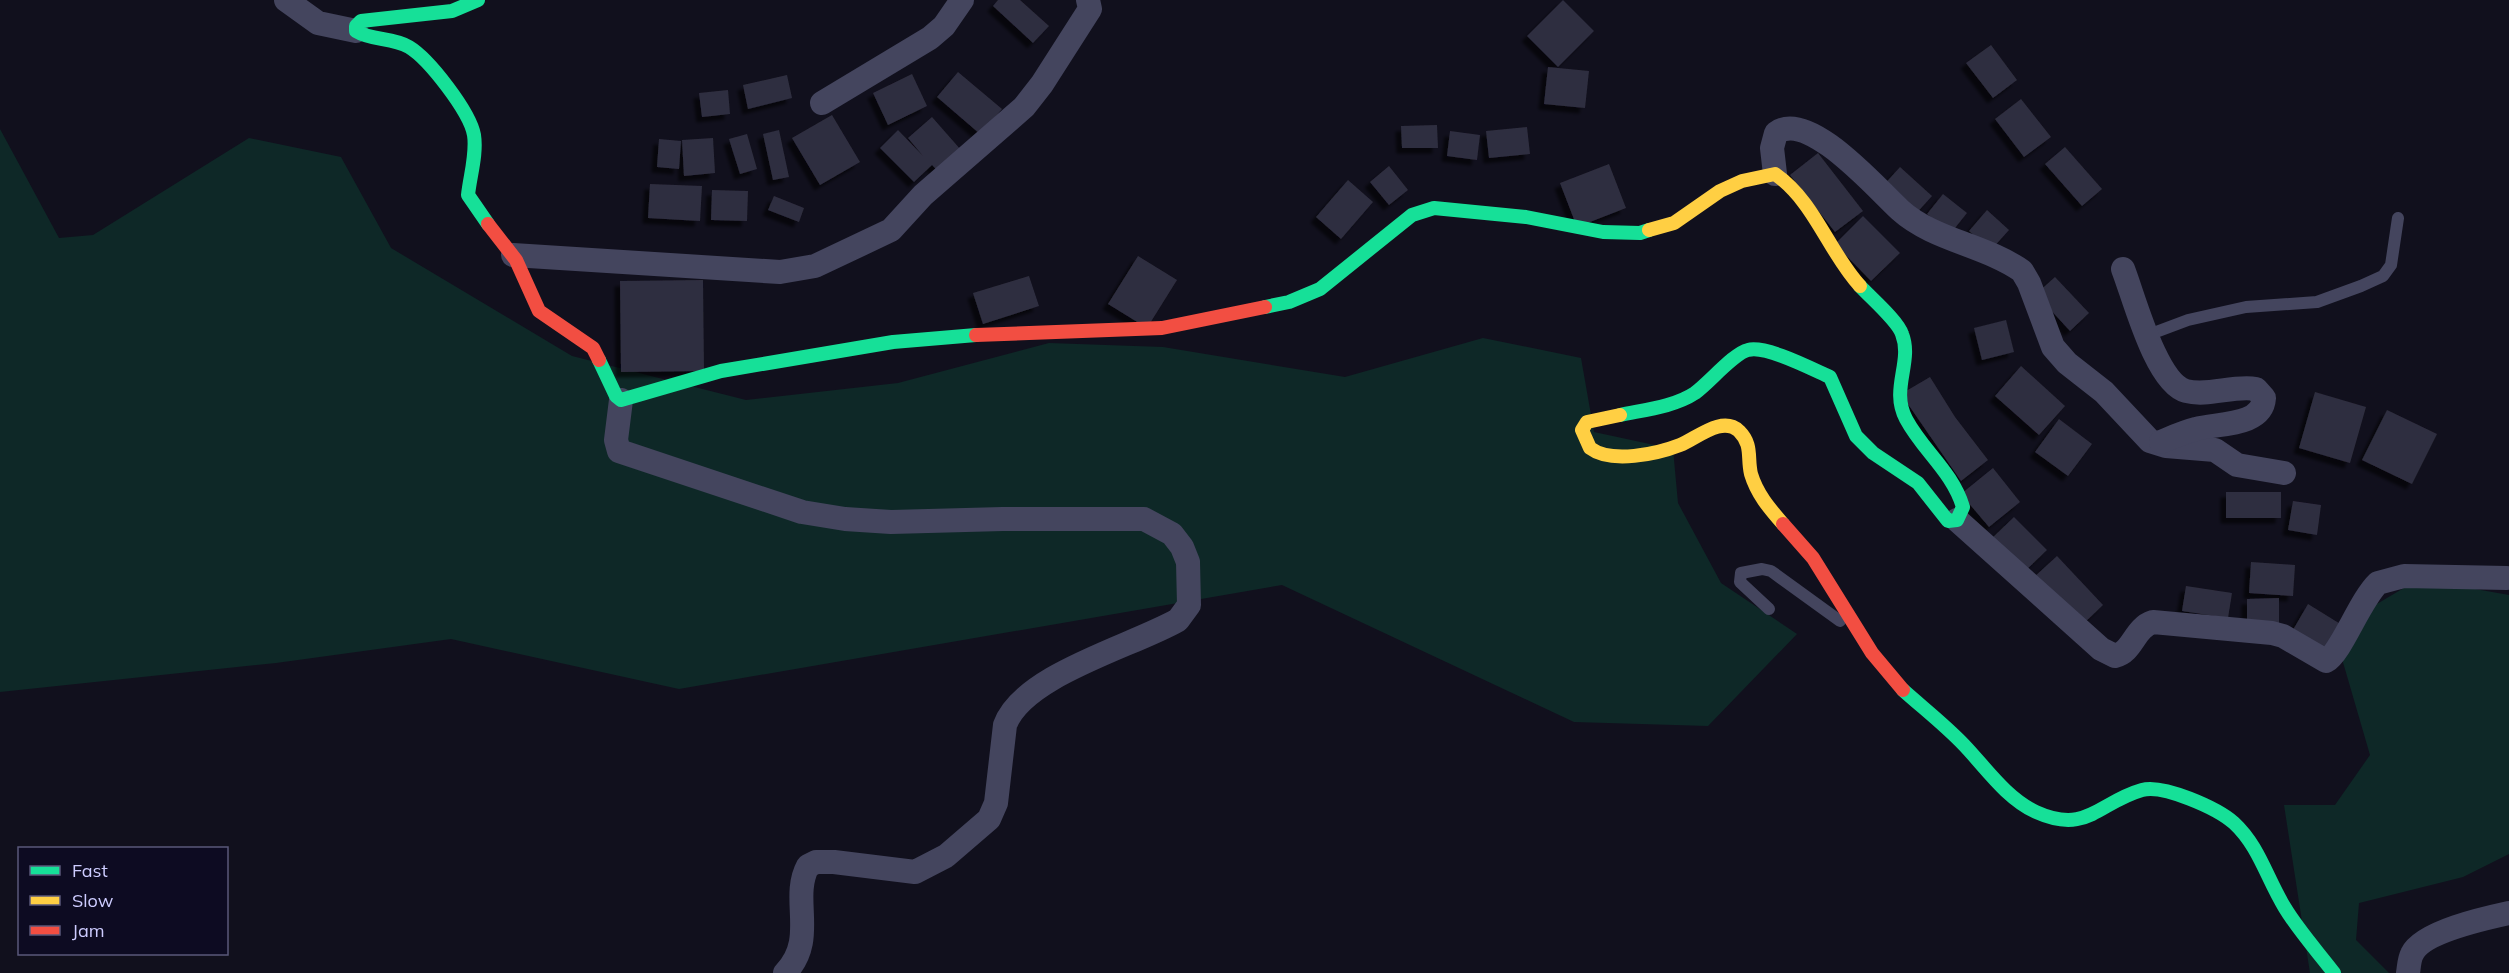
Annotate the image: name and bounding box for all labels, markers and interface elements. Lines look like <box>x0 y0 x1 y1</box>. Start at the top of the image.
legend <box>18 847 228 955</box>
text: Fast <box>72 859 108 882</box>
text: Slow <box>72 889 114 912</box>
text: Jam <box>72 919 105 942</box>

